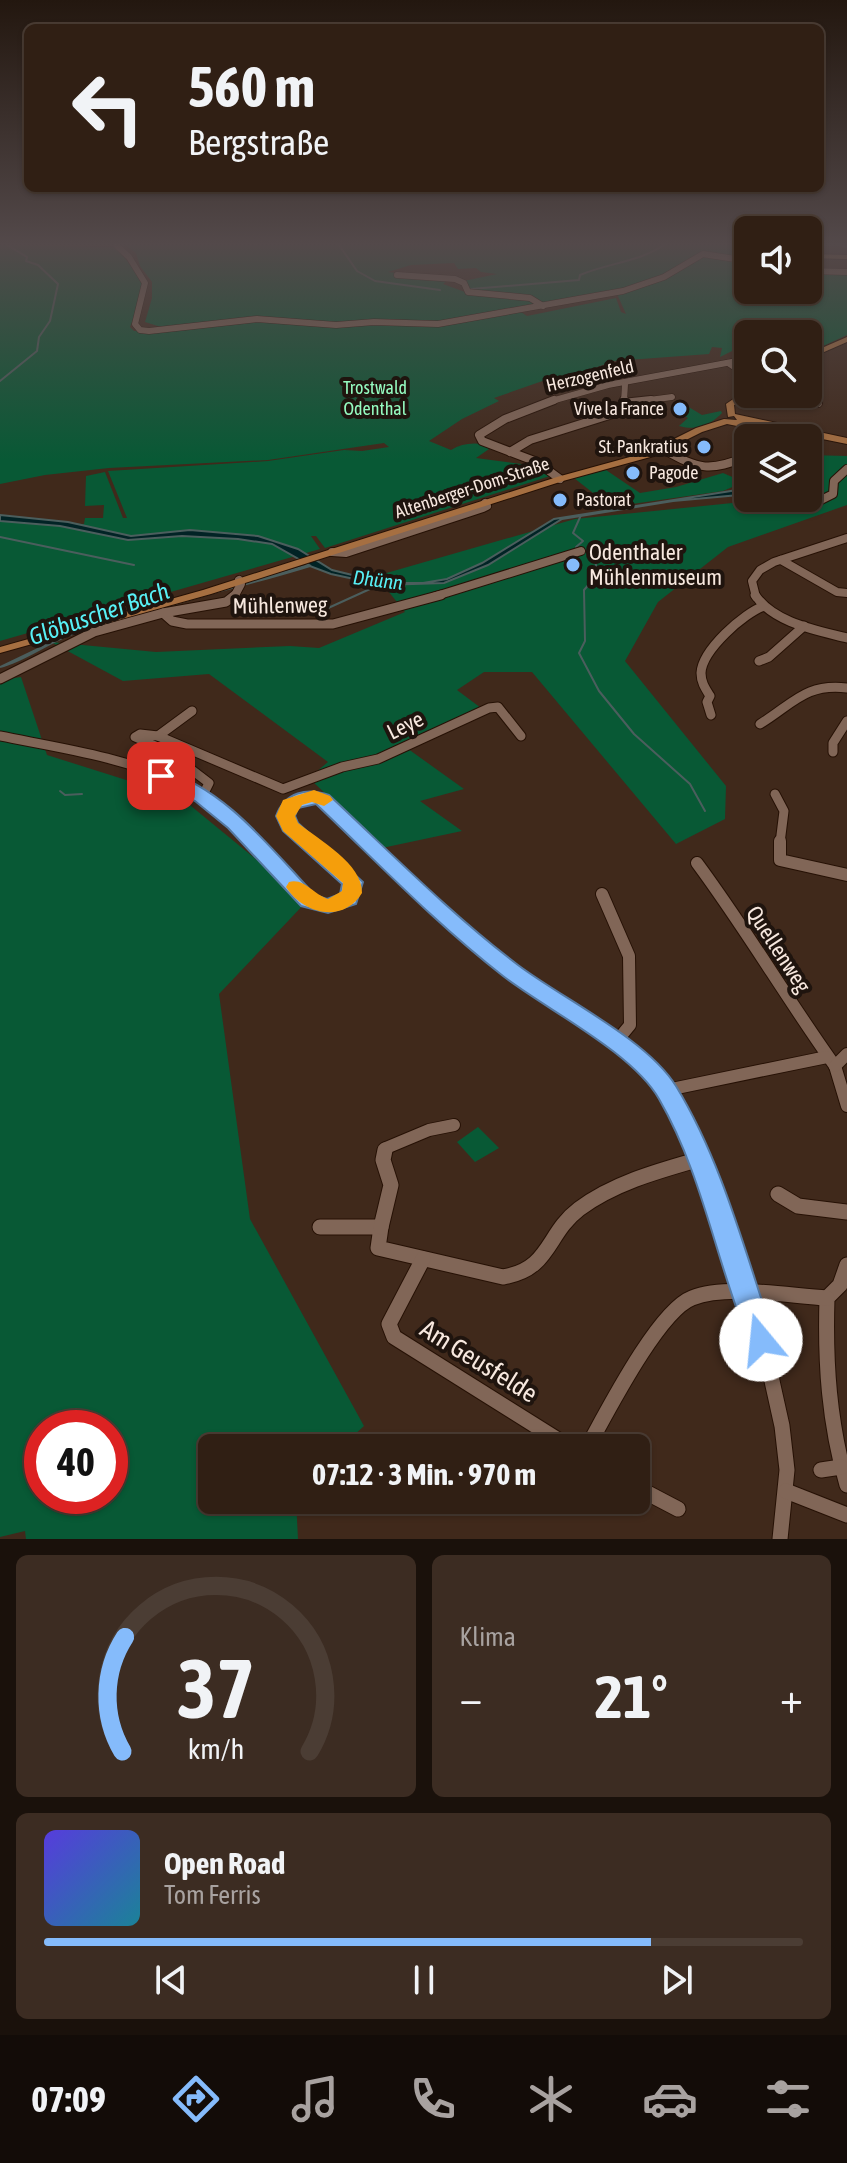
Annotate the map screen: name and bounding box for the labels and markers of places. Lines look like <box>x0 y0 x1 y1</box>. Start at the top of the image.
place label: Vive la France <box>574 398 664 419</box>
marker: Vive la France <box>671 400 689 418</box>
place label: St. Pankratius <box>598 436 688 457</box>
marker: St. Pankratius <box>695 438 713 456</box>
place label: Pagode <box>649 462 698 483</box>
marker: Pagode <box>624 464 642 482</box>
place label: Pastorat <box>576 489 631 510</box>
marker: Pastorat <box>551 491 569 509</box>
place label: Odenthaler Mühlenmuseum <box>589 539 722 590</box>
marker: Odenthaler Mühlenmuseum <box>564 556 582 574</box>
pin <box>127 742 195 810</box>

